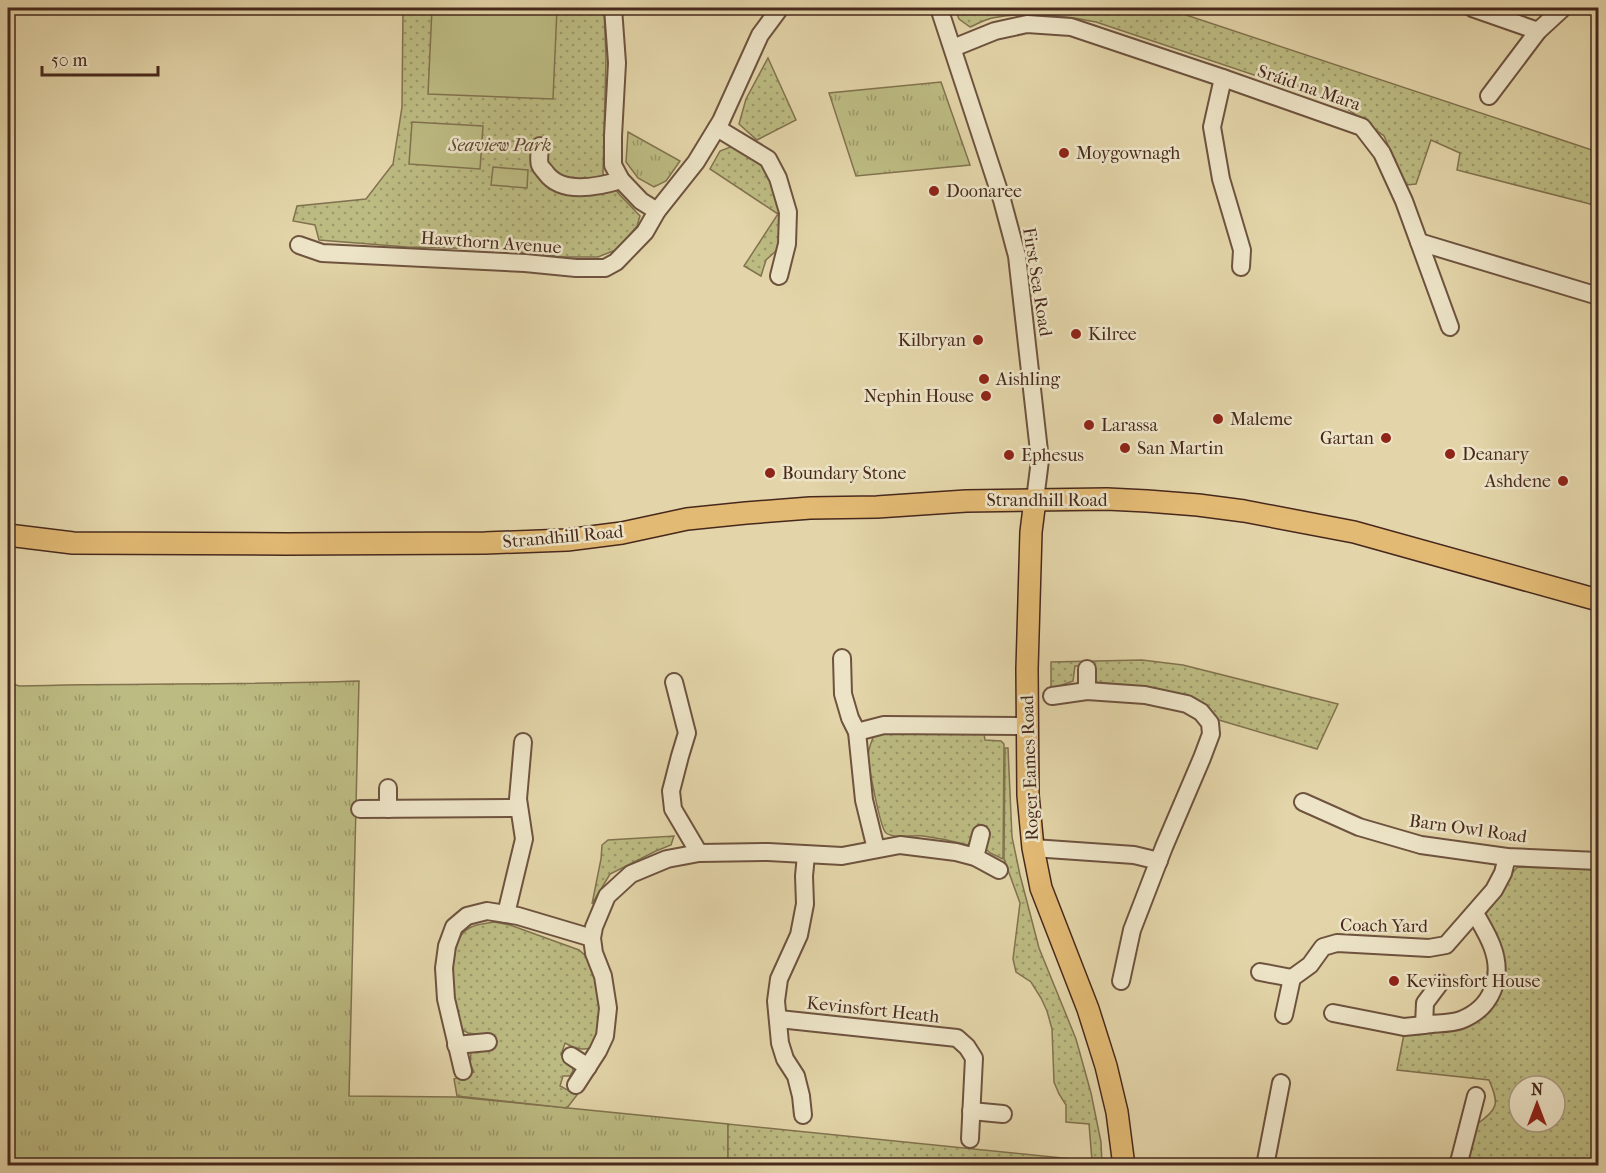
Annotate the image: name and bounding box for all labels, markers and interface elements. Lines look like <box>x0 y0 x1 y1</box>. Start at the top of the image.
scale bar <box>42 39 158 77</box>
text: 50 m <box>51 50 88 71</box>
street label: Sráid na Mara <box>1255 61 1364 116</box>
park label: Seaview Park <box>448 135 551 156</box>
place label: Moygownagh <box>1076 143 1180 164</box>
marker: Moygownagh <box>1057 146 1071 160</box>
place label: Doonaree <box>946 181 1022 202</box>
marker: Doonaree <box>927 184 941 198</box>
street label: First Sea Road <box>1018 226 1056 338</box>
street label: Hawthorn Avenue <box>420 228 562 258</box>
place label: Kilree <box>1088 324 1137 345</box>
marker: Kilree <box>1069 327 1083 341</box>
place label: Kilbryan <box>898 330 967 351</box>
marker: Kilbryan <box>971 333 985 347</box>
place label: Aishling <box>995 369 1060 390</box>
marker: Aishling <box>977 372 991 386</box>
place label: Nephin House <box>864 386 974 407</box>
marker: Nephin House <box>979 389 993 403</box>
place label: Maleme <box>1230 409 1292 430</box>
marker: Maleme <box>1211 412 1225 426</box>
place label: Larassa <box>1101 415 1158 436</box>
marker: Larassa <box>1082 418 1096 432</box>
place label: Gartan <box>1320 428 1375 449</box>
marker: Gartan <box>1379 431 1393 445</box>
place label: San Martin <box>1137 438 1224 459</box>
marker: San Martin <box>1118 441 1132 455</box>
place label: Deanary <box>1462 444 1530 465</box>
place label: Ephesus <box>1021 445 1084 466</box>
marker: Deanary <box>1443 447 1457 461</box>
marker: Ephesus <box>1002 448 1016 462</box>
place label: Boundary Stone <box>782 463 907 484</box>
marker: Boundary Stone <box>763 466 777 480</box>
place label: Ashdene <box>1484 471 1551 492</box>
marker: Ashdene <box>1556 474 1570 488</box>
street label: Strandhill Road <box>986 490 1108 511</box>
street label: Strandhill Road <box>502 521 624 553</box>
street label: Roger Eames Road <box>1017 695 1043 841</box>
street label: Barn Owl Road <box>1408 810 1528 848</box>
street label: Coach Yard <box>1340 915 1428 937</box>
place label: Kevinsfort House <box>1406 971 1540 992</box>
marker: Kevinsfort House <box>1387 974 1401 988</box>
street label: Kevinsfort Heath <box>806 993 940 1027</box>
north arrow <box>1507 1074 1567 1134</box>
text: N <box>1531 1080 1544 1099</box>

